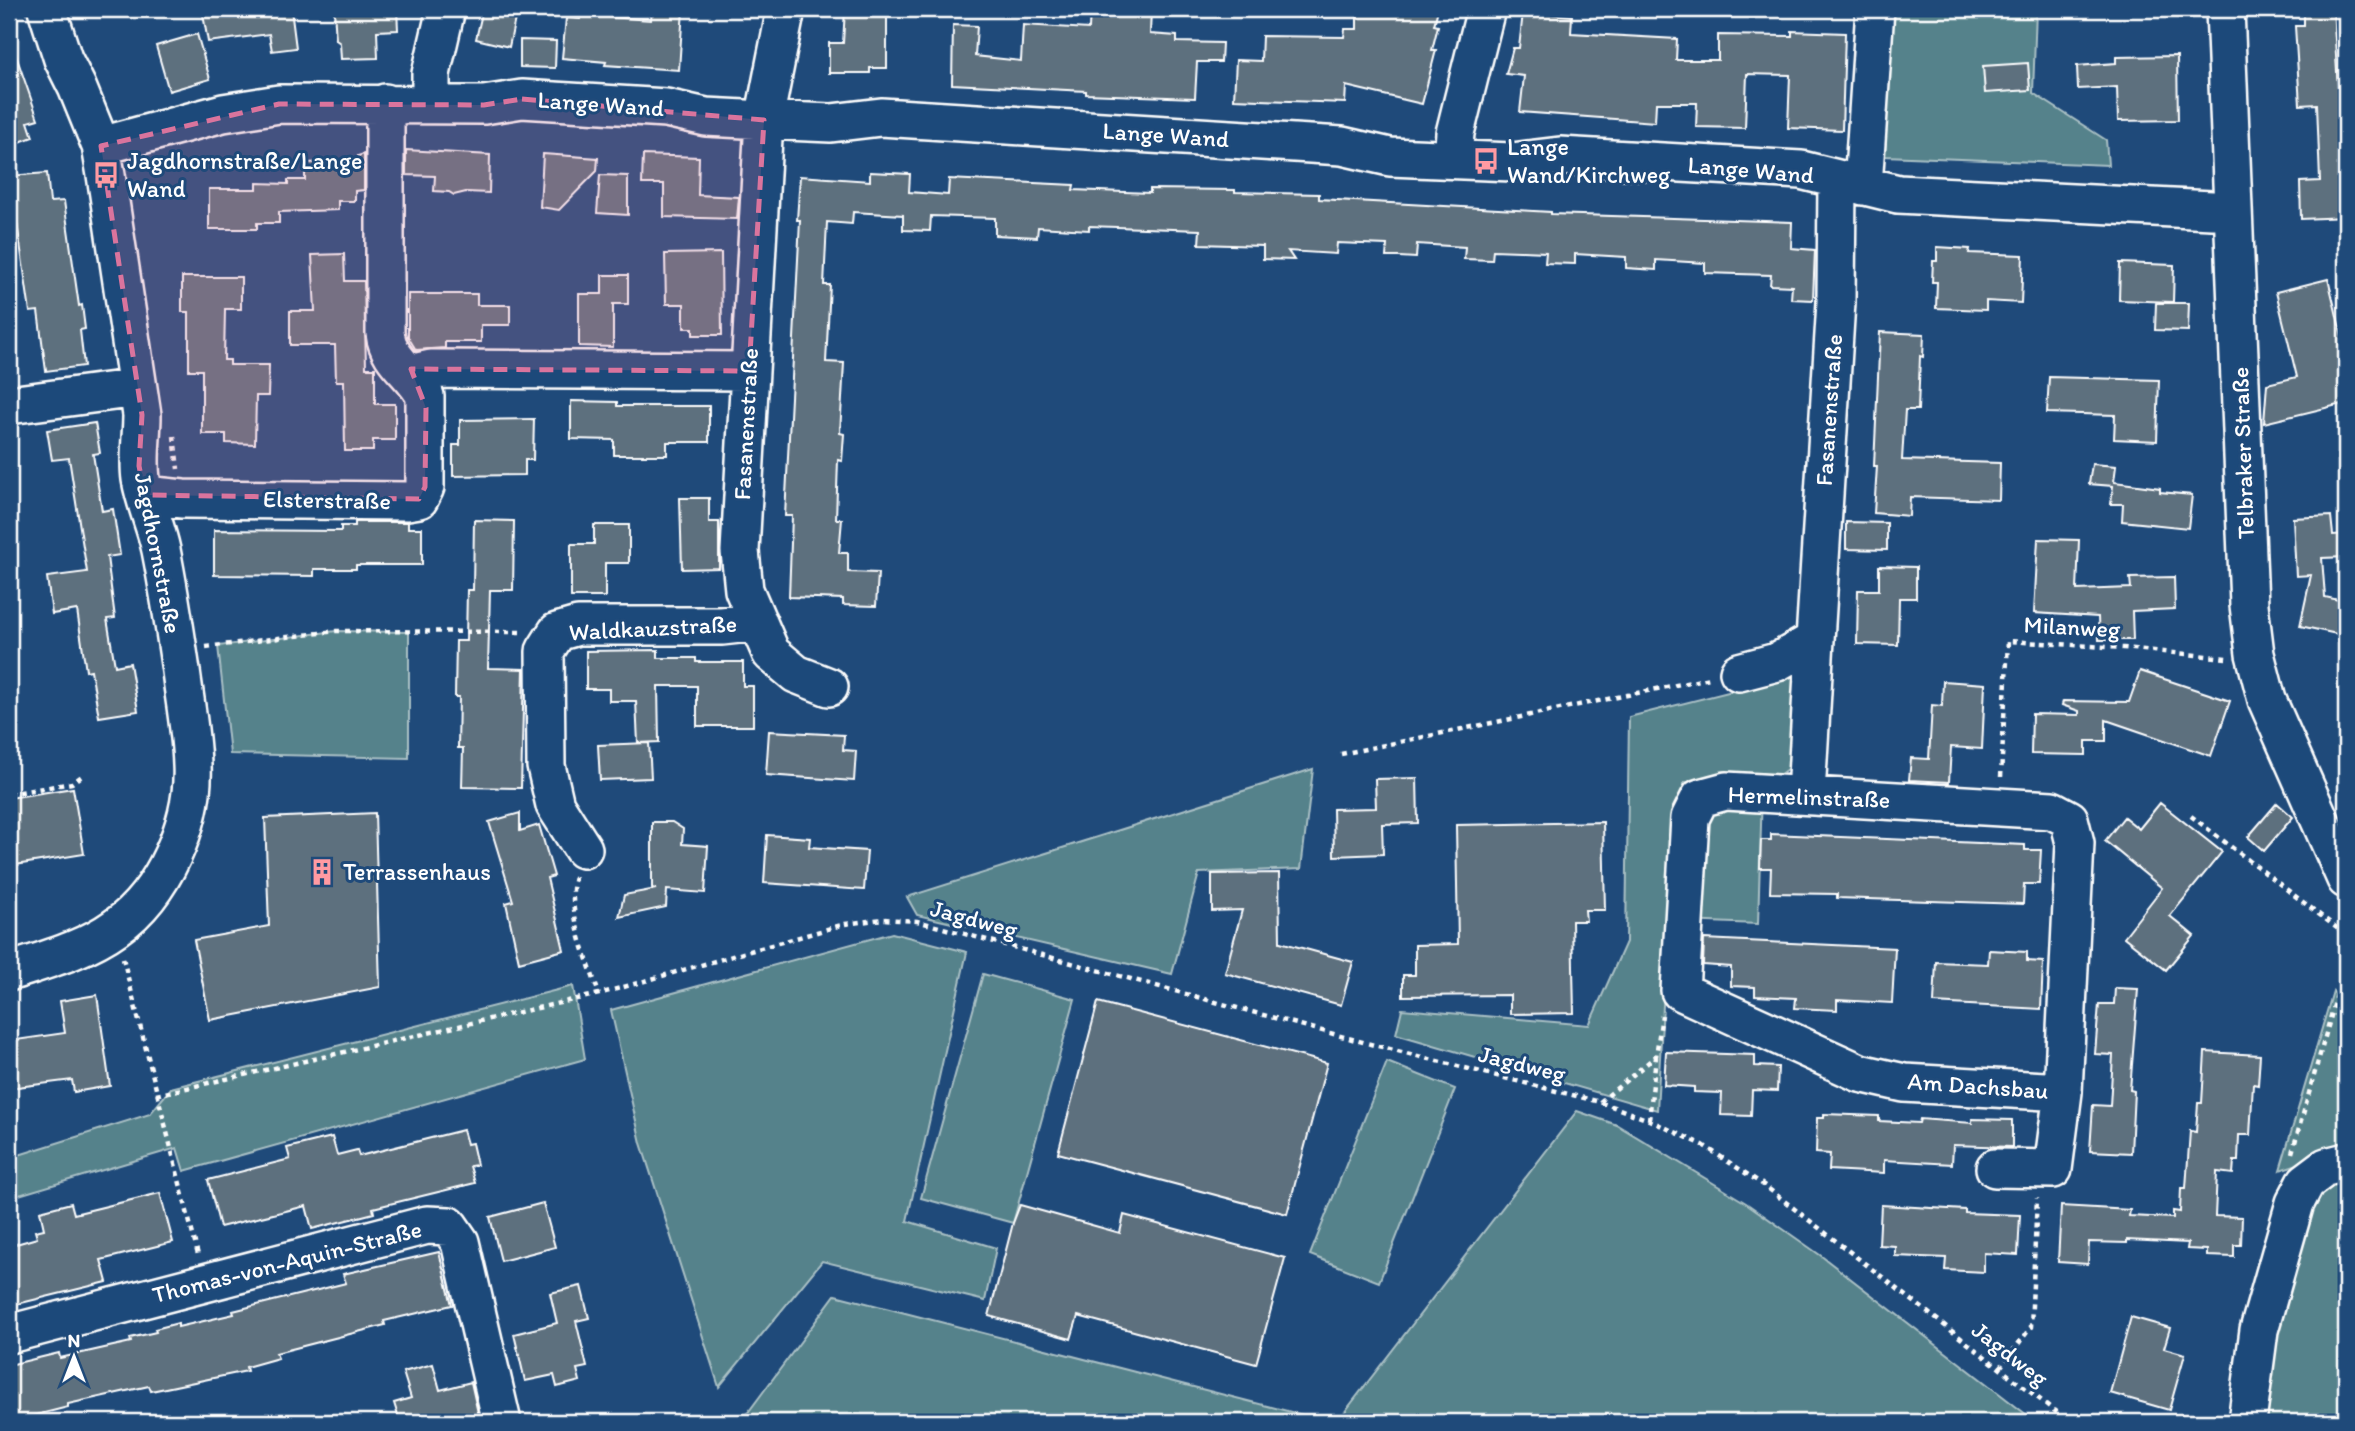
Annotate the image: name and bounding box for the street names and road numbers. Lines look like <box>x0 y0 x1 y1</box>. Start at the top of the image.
street label: Lange Wand <box>537 85 665 122</box>
street label: Lange Wand <box>1102 116 1230 153</box>
street label: Lange Wand <box>1687 150 1816 189</box>
street label: Fasanenstraße <box>1809 333 1848 487</box>
street label: Fasanenstraße <box>727 347 764 501</box>
street label: Telbraker Straße <box>2225 366 2260 540</box>
street label: Jagdhornstraße <box>129 470 188 636</box>
street label: Elsterstraße <box>263 484 391 515</box>
street label: Waldkauzstraße <box>568 609 738 646</box>
street label: Milanweg <box>2023 609 2122 644</box>
street label: Hermelinstraße <box>1727 779 1891 814</box>
street label: Jagdweg <box>927 893 1021 944</box>
street label: Jagdweg <box>1475 1039 1569 1089</box>
street label: Am Dachsbau <box>1907 1066 2050 1105</box>
street label: Thomas-von-Aquin-Straße <box>149 1214 425 1309</box>
street label: Jagdweg <box>1966 1315 2055 1393</box>

